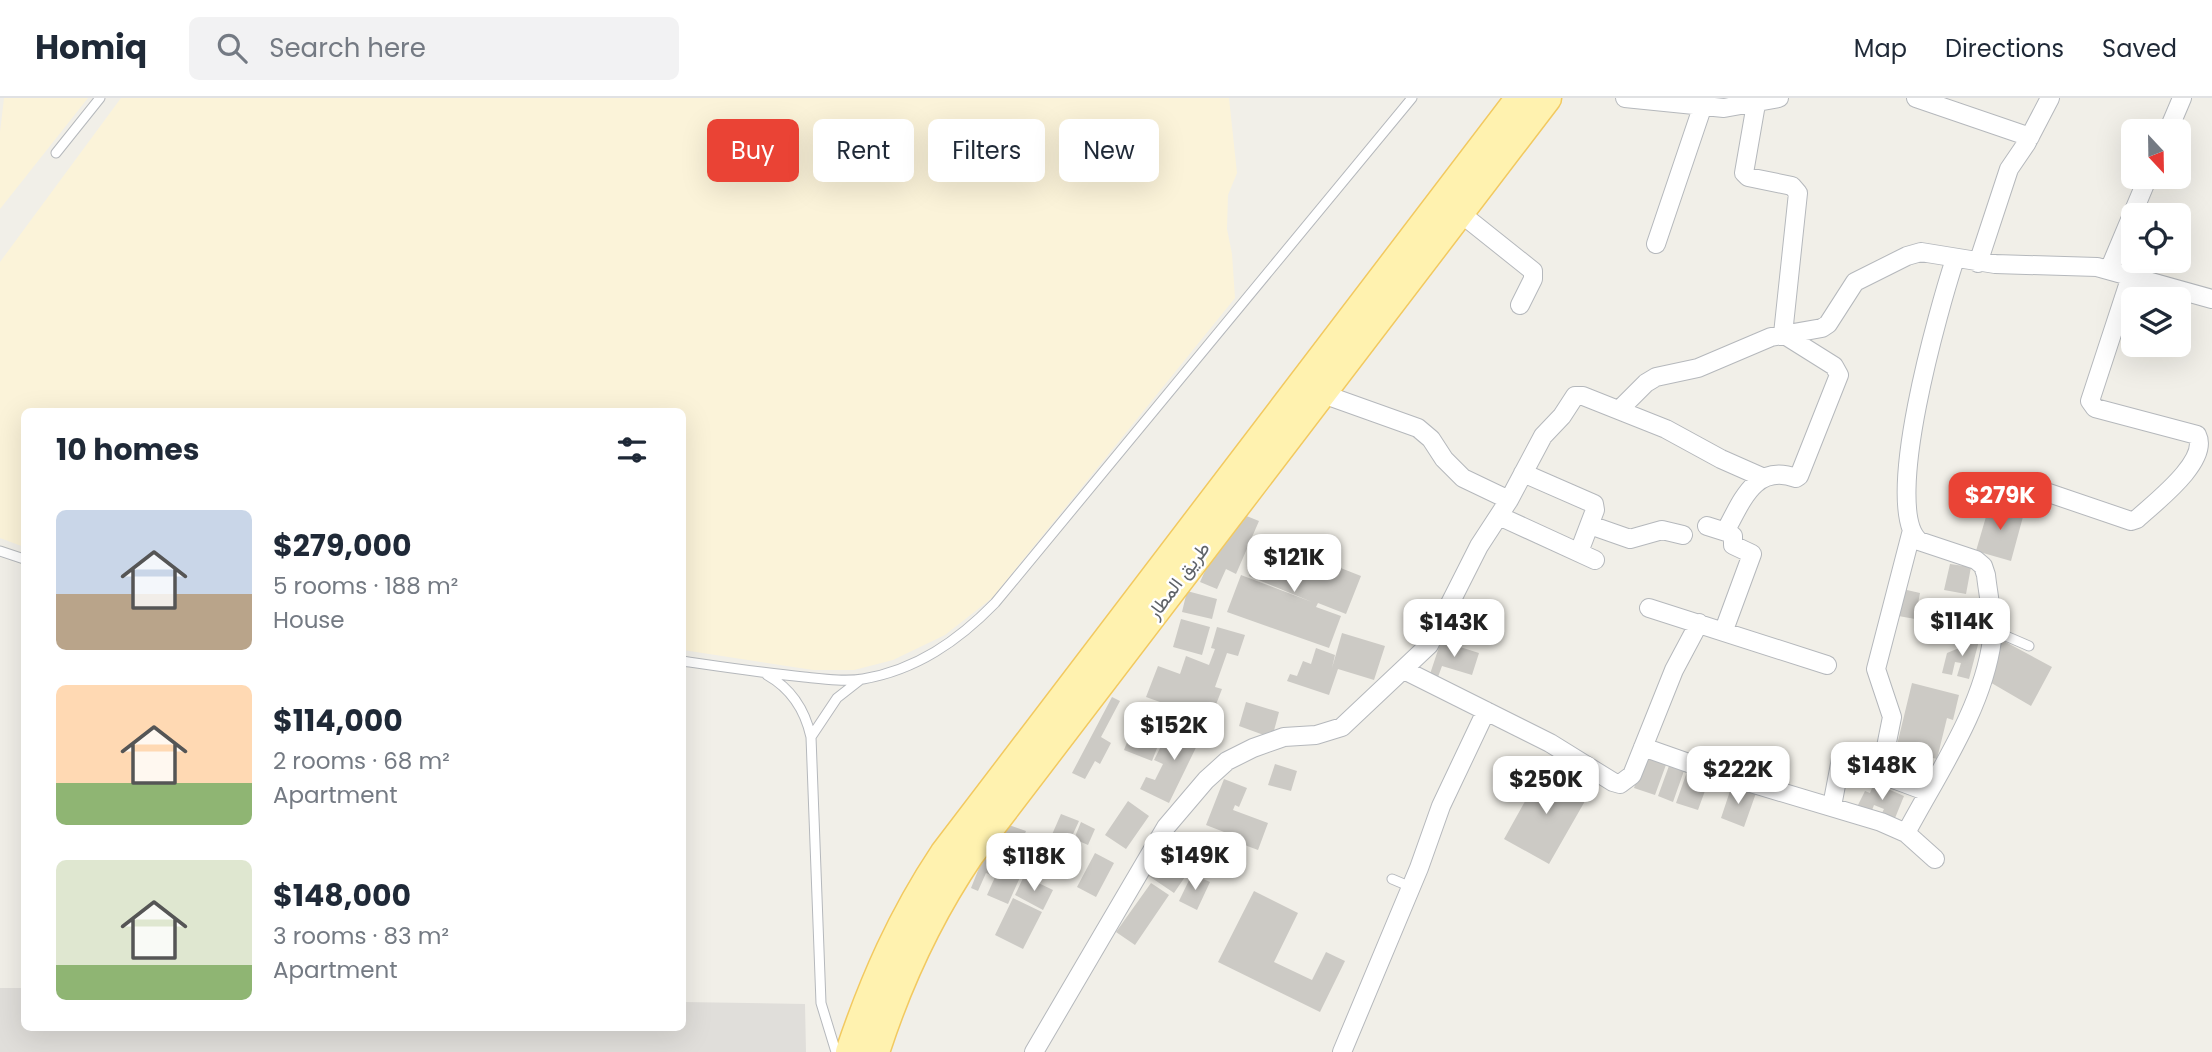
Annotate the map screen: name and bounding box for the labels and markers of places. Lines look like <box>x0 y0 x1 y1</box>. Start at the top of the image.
pin: $279K <box>1951 472 2049 532</box>
pin: $121K <box>1245 534 1343 594</box>
pin: $114K <box>1913 598 2011 658</box>
pin: $143K <box>1405 600 1503 659</box>
pin: $152K <box>1125 702 1223 762</box>
pin: $148K <box>1833 742 1931 802</box>
pin: $222K <box>1689 746 1787 806</box>
pin: $250K <box>1497 756 1595 816</box>
pin: $149K <box>1146 832 1244 892</box>
pin: $118K <box>985 834 1083 893</box>

